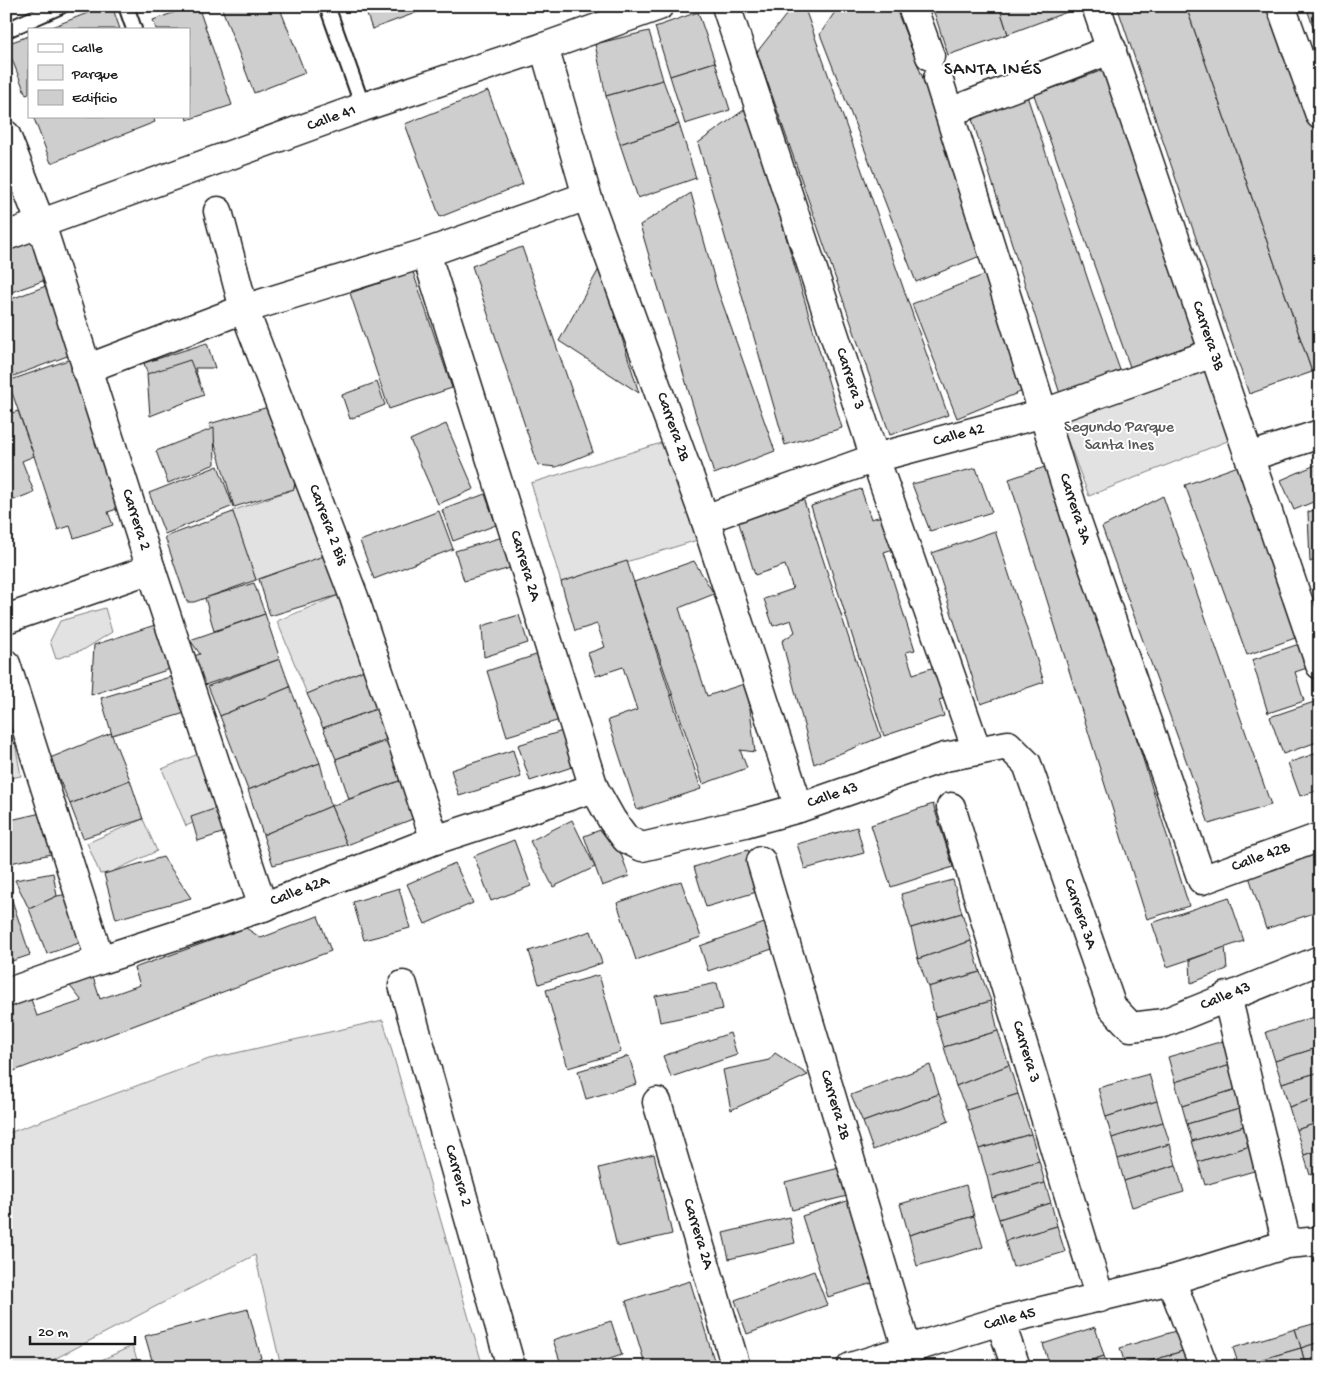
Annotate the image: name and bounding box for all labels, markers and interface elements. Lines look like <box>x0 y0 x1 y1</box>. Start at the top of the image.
legend <box>28 28 190 118</box>
text: Calle <box>72 40 103 58</box>
district label: SANTA INÉS <box>944 60 1042 81</box>
text: Parque <box>71 66 118 84</box>
text: Edificio <box>72 90 118 108</box>
street label: Calle 41 <box>305 101 359 137</box>
street label: Carrera 3B <box>1186 299 1228 374</box>
street label: Carrera 3 <box>830 346 868 412</box>
street label: Carrera 2B <box>651 390 693 465</box>
park label: Segundo Parque Santa Ines <box>1064 419 1175 456</box>
street label: Calle 42 <box>931 420 987 452</box>
street label: Carrera 3A <box>1054 471 1095 548</box>
street label: Carrera 2 Bis <box>303 482 351 569</box>
street label: Carrera 2 <box>116 487 154 553</box>
street label: Carrera 2A <box>504 528 544 605</box>
street label: Calle 43 <box>805 778 861 814</box>
street label: Calle 42B <box>1229 838 1293 877</box>
street label: Calle 42A <box>268 872 334 912</box>
street label: Carrera 3A <box>1058 876 1100 953</box>
street label: Calle 43 <box>1198 978 1254 1016</box>
street label: Carrera 3 <box>1007 1019 1043 1085</box>
street label: Carrera 2B <box>814 1068 854 1143</box>
street label: Carrera 2 <box>439 1143 475 1209</box>
street label: Carrera 2A <box>677 1196 717 1273</box>
street label: Calle 45 <box>982 1304 1038 1336</box>
scale bar <box>30 1313 135 1345</box>
text: 20 m <box>38 1324 68 1342</box>

